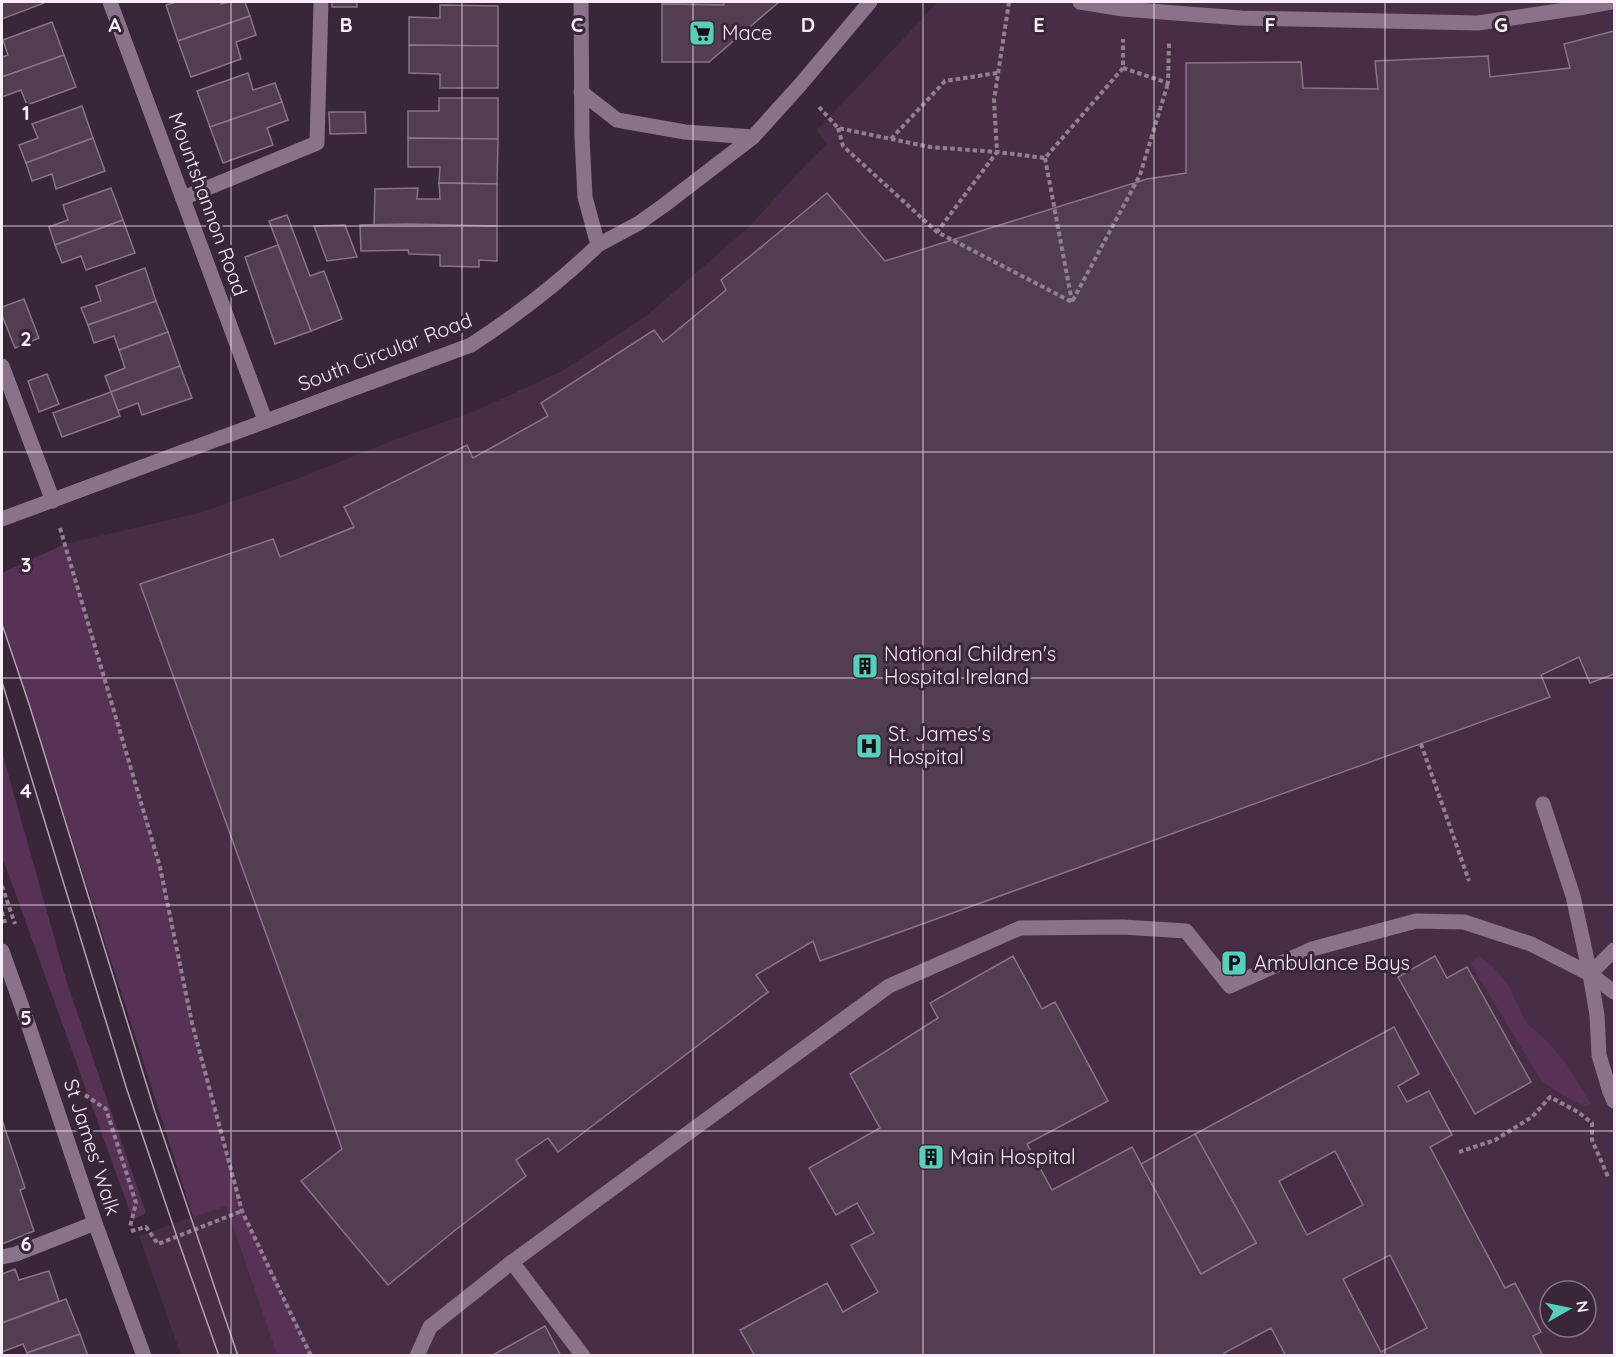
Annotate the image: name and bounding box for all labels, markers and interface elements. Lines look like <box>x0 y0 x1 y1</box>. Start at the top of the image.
text: A <box>109 12 122 37</box>
text: B <box>339 12 353 37</box>
text: C <box>571 12 584 37</box>
text: D <box>801 12 815 37</box>
text: E <box>1033 12 1045 37</box>
text: F <box>1264 12 1276 37</box>
text: G <box>1494 12 1508 37</box>
supermarket icon: Mace <box>687 18 717 48</box>
place label: Mace <box>722 20 772 45</box>
text: 1 <box>22 100 30 125</box>
street label: Mountshannon Road <box>164 109 253 299</box>
street label: South Circular Road <box>294 307 475 396</box>
text: 2 <box>20 326 32 351</box>
text: 3 <box>21 552 31 577</box>
place label: National Children's Hospital Ireland <box>884 641 1056 689</box>
building icon: National Children's Hospital Ireland <box>850 651 880 681</box>
place label: St. James's Hospital <box>888 721 991 769</box>
hospital icon: St. James's Hospital <box>854 731 884 761</box>
text: 4 <box>20 778 32 803</box>
parking icon: Ambulance Bays <box>1219 948 1249 978</box>
place label: Ambulance Bays <box>1254 950 1410 975</box>
text: 5 <box>20 1005 32 1030</box>
street label: St James' Walk <box>59 1076 126 1218</box>
building icon: Main Hospital <box>916 1142 946 1172</box>
place label: Main Hospital <box>950 1144 1076 1169</box>
text: 6 <box>20 1231 32 1256</box>
north arrow <box>1538 1279 1598 1339</box>
text: N <box>1572 1299 1594 1314</box>

